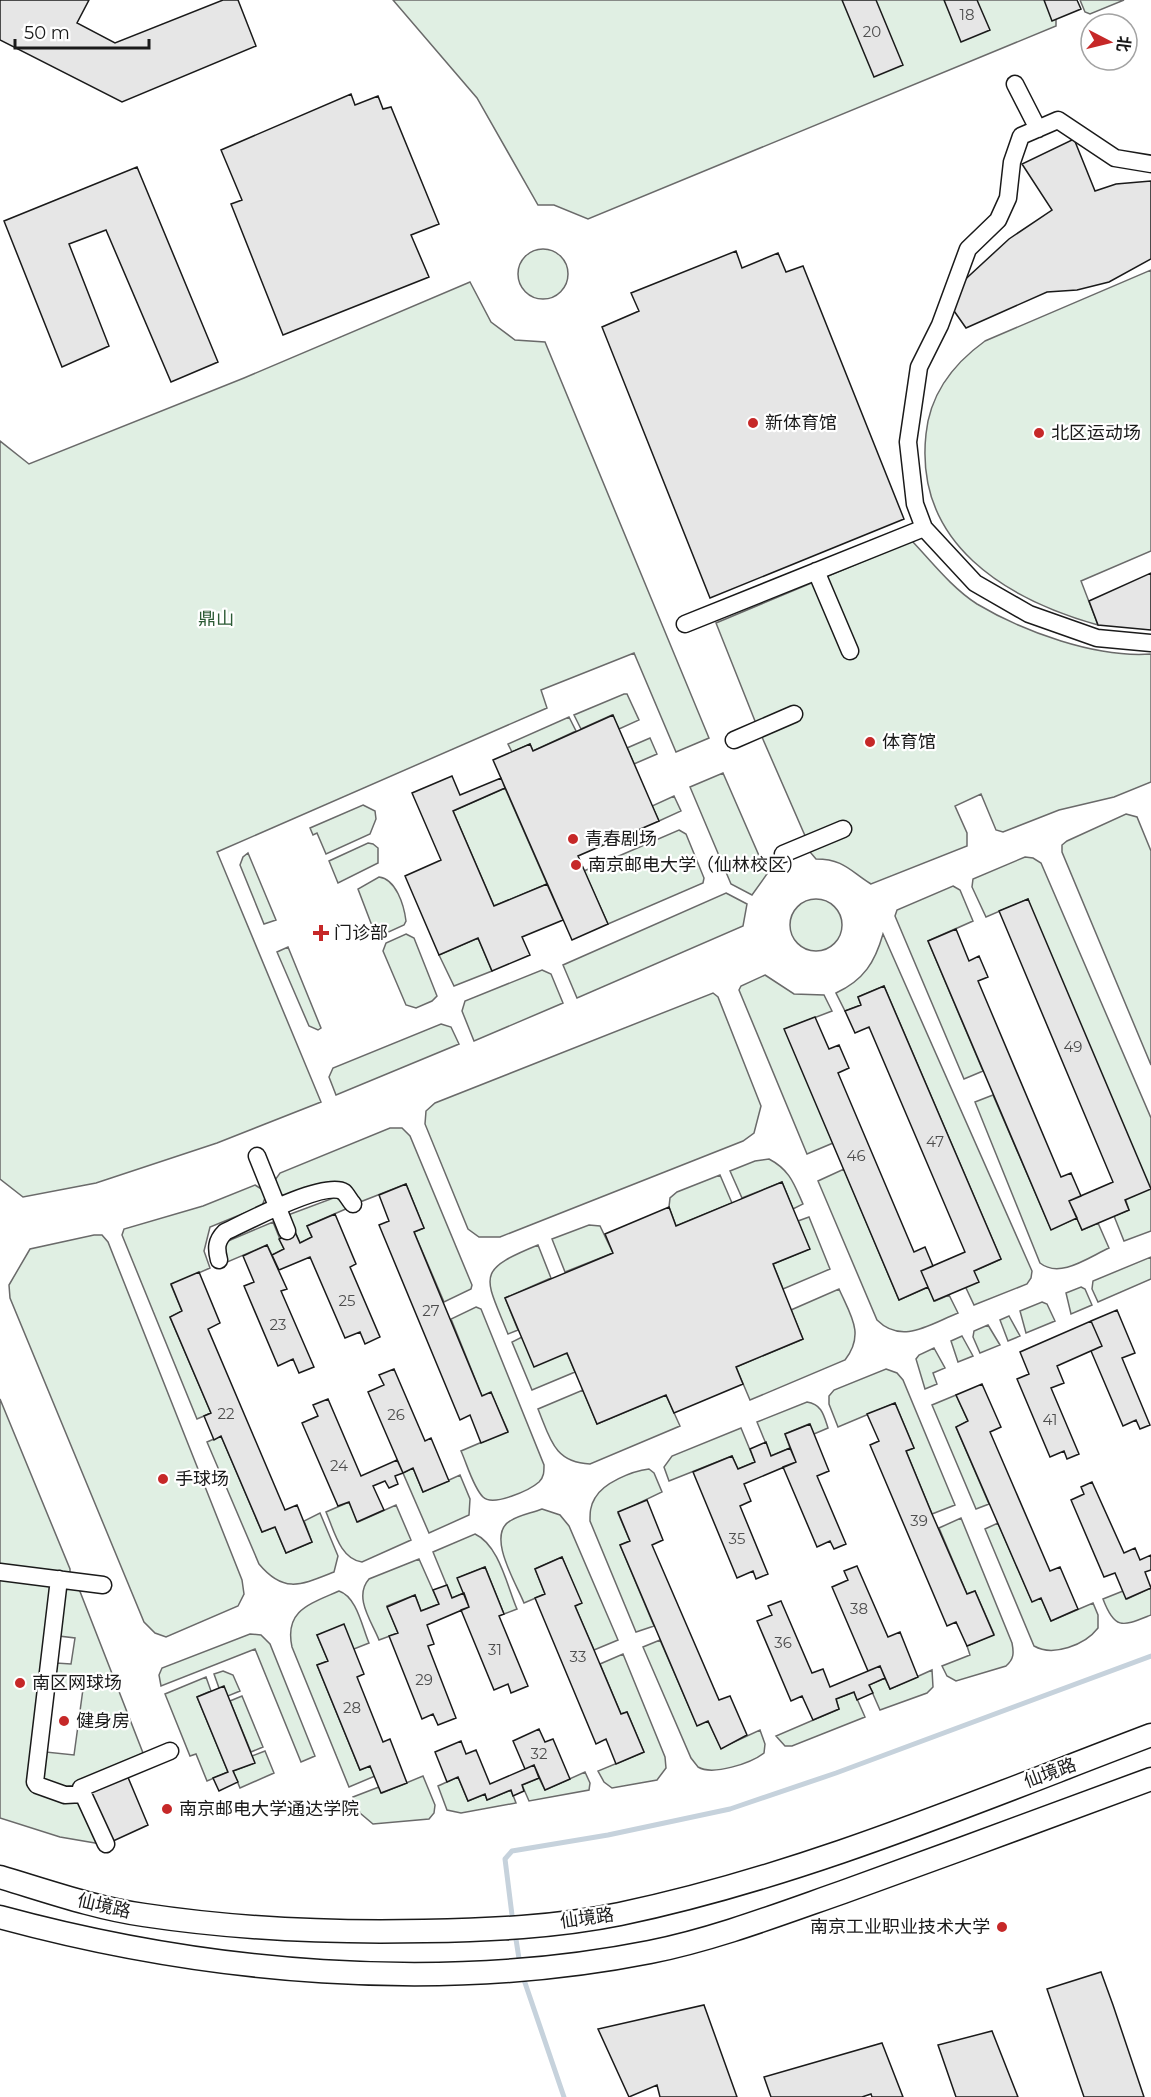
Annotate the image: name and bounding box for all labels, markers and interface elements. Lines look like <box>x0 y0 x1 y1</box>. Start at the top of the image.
house number: 18 <box>960 5 975 24</box>
scale bar <box>15 12 148 50</box>
north arrow <box>1079 12 1139 72</box>
text: 50 m <box>24 22 70 44</box>
house number: 20 <box>863 22 881 41</box>
text: 北 <box>1113 35 1134 53</box>
place label: 新体育馆 <box>765 412 837 434</box>
marker: 新体育馆 <box>746 416 760 430</box>
place label: 北区运动场 <box>1051 422 1141 444</box>
marker: 北区运动场 <box>1032 426 1046 440</box>
park label: 鼎山 <box>198 608 234 630</box>
place label: 体育馆 <box>882 731 936 753</box>
marker: 体育馆 <box>863 735 877 749</box>
place label: 青春剧场 <box>585 828 657 850</box>
marker: 青春剧场 <box>566 832 580 846</box>
place label: 南京邮电大学（仙林校区） <box>588 854 804 876</box>
marker: 南京邮电大学（仙林校区） <box>569 858 583 872</box>
place label: 门诊部 <box>334 922 388 944</box>
marker: 门诊部 <box>312 924 330 942</box>
house number: 49 <box>1064 1037 1082 1056</box>
house number: 47 <box>926 1132 944 1151</box>
house number: 46 <box>846 1146 866 1165</box>
house number: 25 <box>338 1291 356 1310</box>
house number: 27 <box>422 1301 440 1320</box>
house number: 23 <box>270 1315 286 1334</box>
house number: 22 <box>217 1404 235 1423</box>
house number: 26 <box>387 1405 405 1424</box>
house number: 41 <box>1043 1410 1057 1429</box>
house number: 24 <box>330 1456 348 1475</box>
place label: 手球场 <box>175 1468 229 1490</box>
marker: 手球场 <box>156 1472 170 1486</box>
house number: 39 <box>910 1511 928 1530</box>
house number: 35 <box>729 1529 745 1548</box>
house number: 38 <box>850 1599 868 1618</box>
house number: 36 <box>774 1633 792 1652</box>
house number: 31 <box>488 1640 502 1659</box>
house number: 33 <box>570 1647 586 1666</box>
house number: 29 <box>415 1670 433 1689</box>
place label: 南区网球场 <box>32 1672 122 1694</box>
marker: 南区网球场 <box>13 1676 27 1690</box>
house number: 28 <box>343 1698 361 1717</box>
place label: 健身房 <box>76 1710 130 1732</box>
marker: 健身房 <box>57 1714 71 1728</box>
house number: 32 <box>531 1744 547 1763</box>
street label: 仙境路 <box>1021 1753 1079 1793</box>
place label: 南京邮电大学通达学院 <box>179 1798 359 1820</box>
marker: 南京邮电大学通达学院 <box>160 1802 174 1816</box>
street label: 仙境路 <box>75 1889 133 1923</box>
street label: 仙境路 <box>559 1903 615 1933</box>
place label: 南京工业职业技术大学 <box>810 1916 990 1938</box>
marker: 南京工业职业技术大学 <box>995 1920 1009 1934</box>

